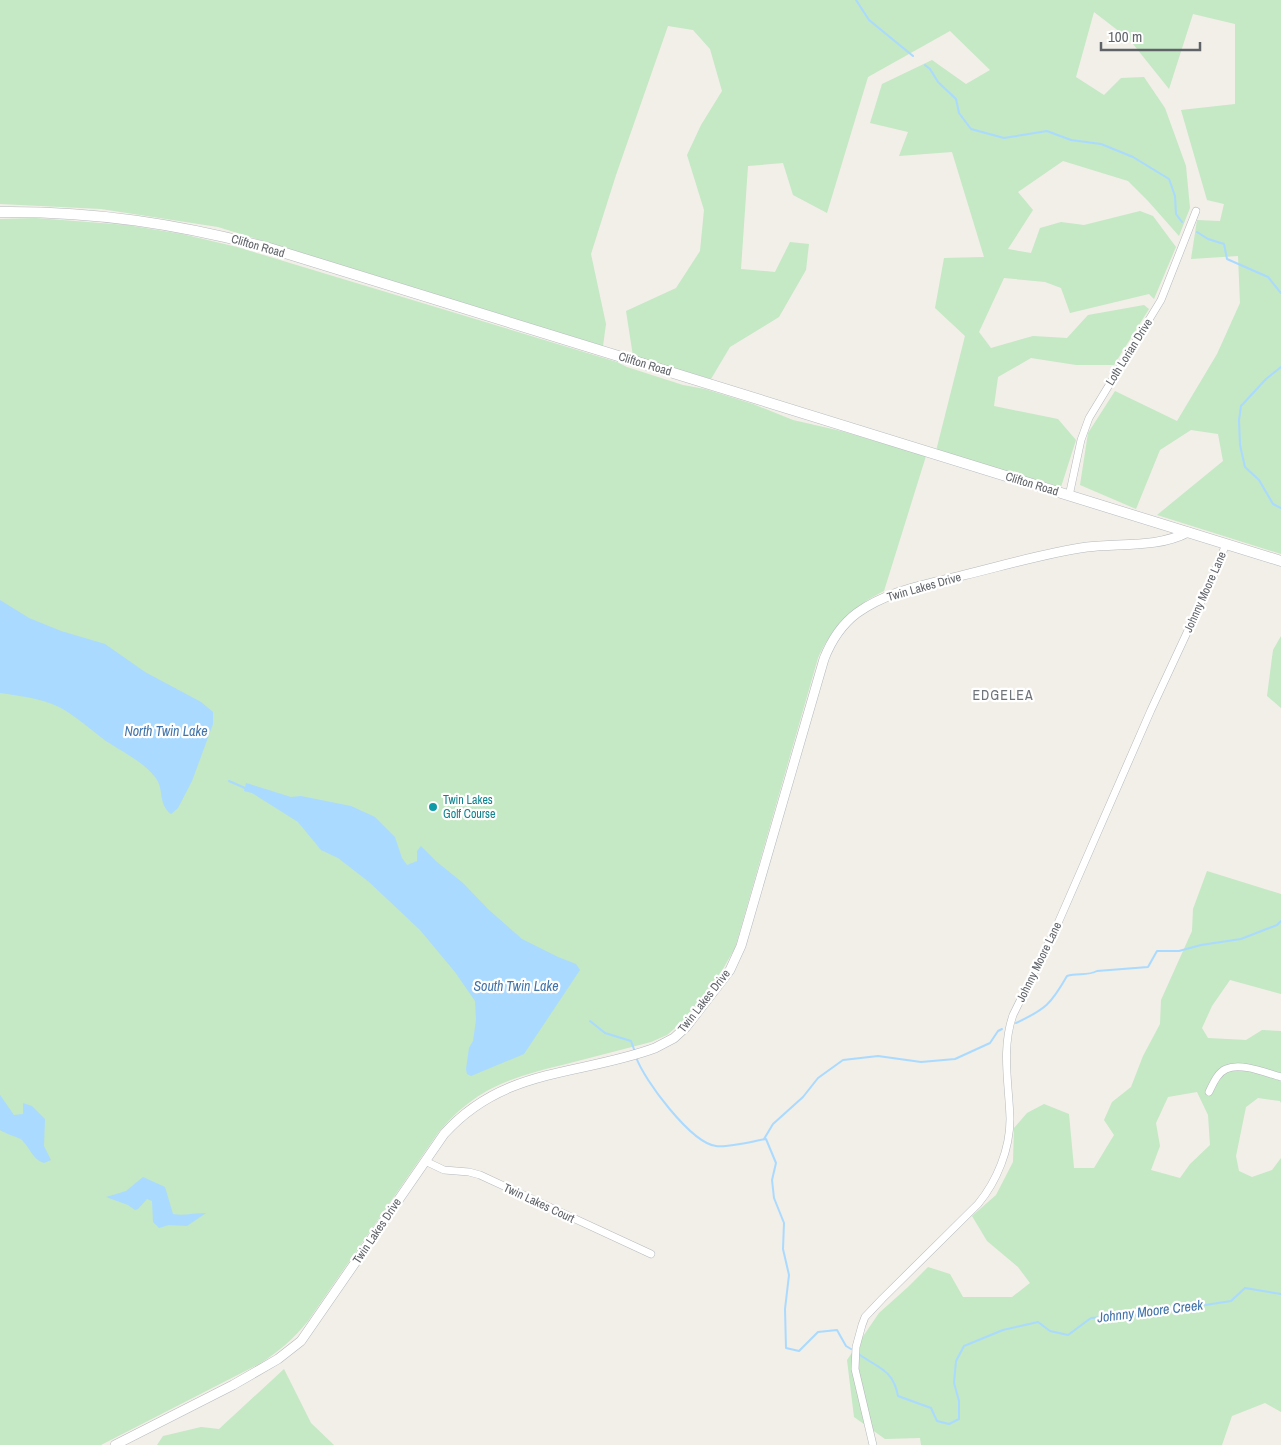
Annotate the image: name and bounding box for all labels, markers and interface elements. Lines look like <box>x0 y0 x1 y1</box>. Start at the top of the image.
scale bar <box>1101 20 1200 52</box>
text: 100 m <box>1108 26 1142 47</box>
street label: Clifton Road <box>230 231 286 261</box>
street label: Loth Lorian Drive <box>1102 316 1156 388</box>
street label: Clifton Road <box>617 348 673 380</box>
street label: Clifton Road <box>1004 468 1060 500</box>
street label: Johnny Moore Lane <box>1180 549 1230 635</box>
street label: Twin Lakes Drive <box>885 569 963 605</box>
district label: EDGELEA <box>972 686 1034 704</box>
water label: North Twin Lake <box>124 722 208 740</box>
place label: Twin Lakes Golf Course <box>443 792 496 822</box>
marker: Twin Lakes Golf Course <box>427 801 439 813</box>
street label: Johnny Moore Lane <box>1013 919 1065 1005</box>
street label: Twin Lakes Drive <box>674 966 734 1036</box>
water label: South Twin Lake <box>473 977 559 995</box>
street label: Twin Lakes Court <box>501 1180 577 1227</box>
street label: Twin Lakes Drive <box>349 1195 405 1267</box>
water label: Johnny Moore Creek <box>1095 1295 1205 1327</box>

